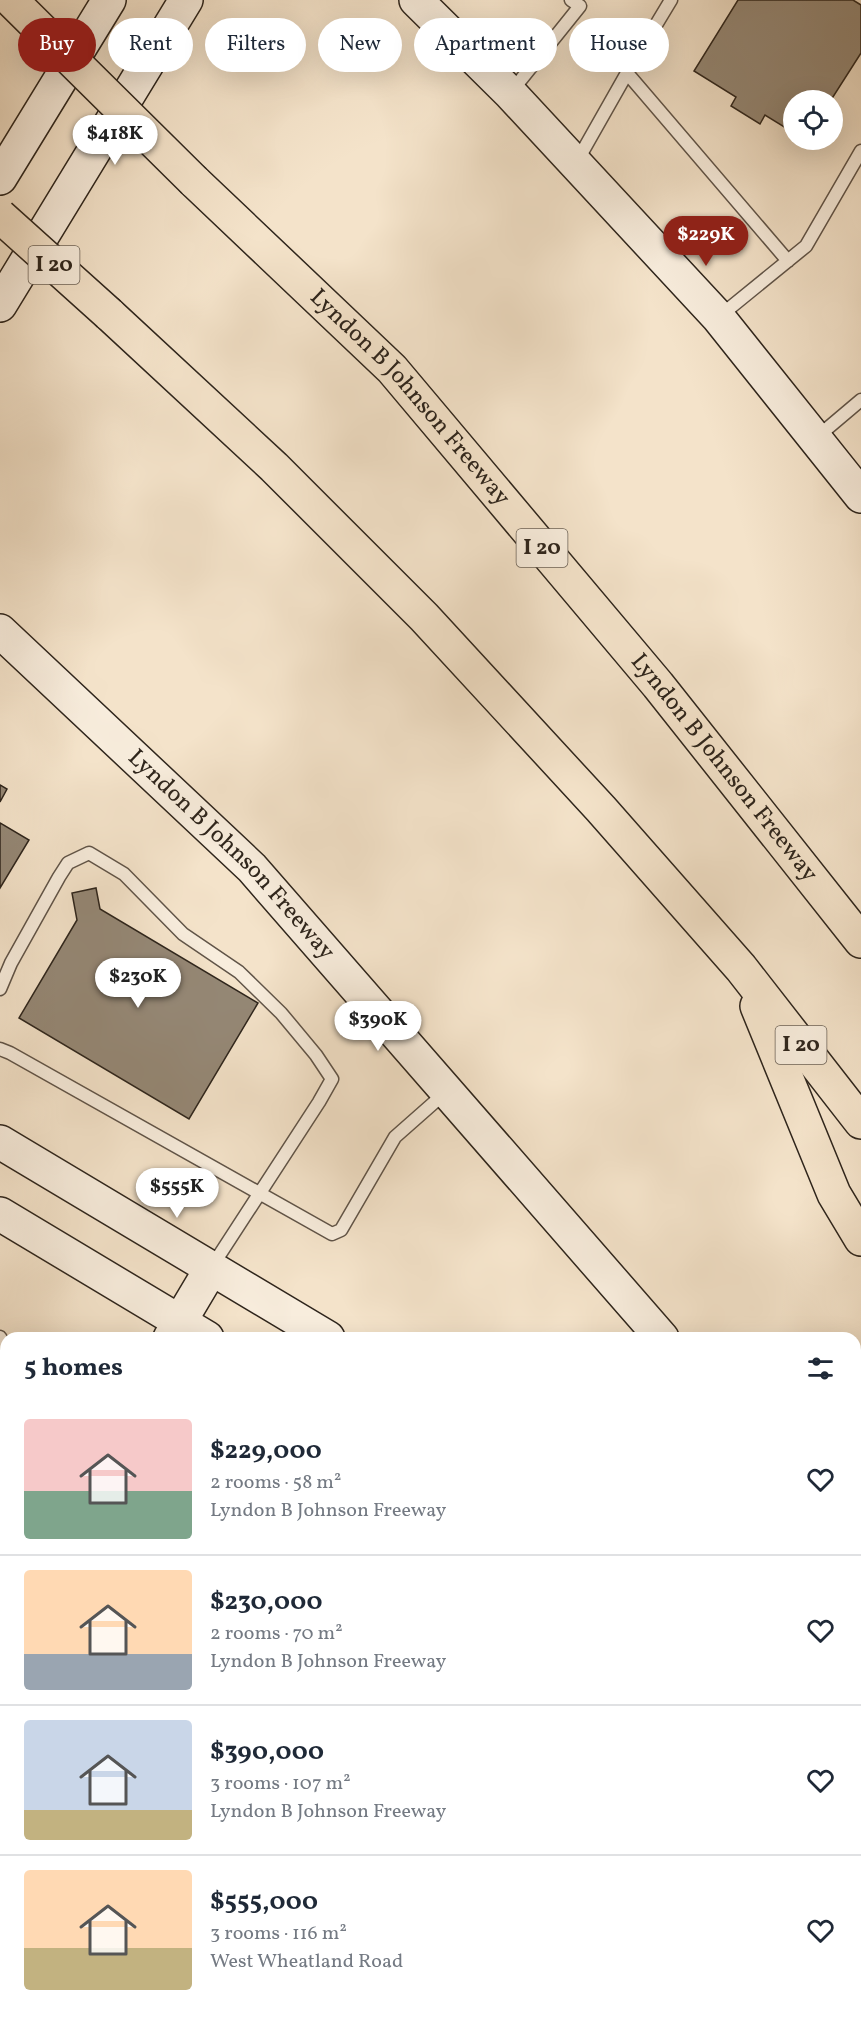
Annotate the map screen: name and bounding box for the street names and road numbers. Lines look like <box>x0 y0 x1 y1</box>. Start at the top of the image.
road number: I 20 <box>28 246 80 284</box>
street label: Lyndon B Johnson Freeway <box>301 282 518 514</box>
road number: I 20 <box>516 529 568 567</box>
street label: Lyndon B Johnson Freeway <box>622 647 825 890</box>
street label: Lyndon B Johnson Freeway <box>120 742 342 968</box>
road number: I 20 <box>776 1026 826 1064</box>

